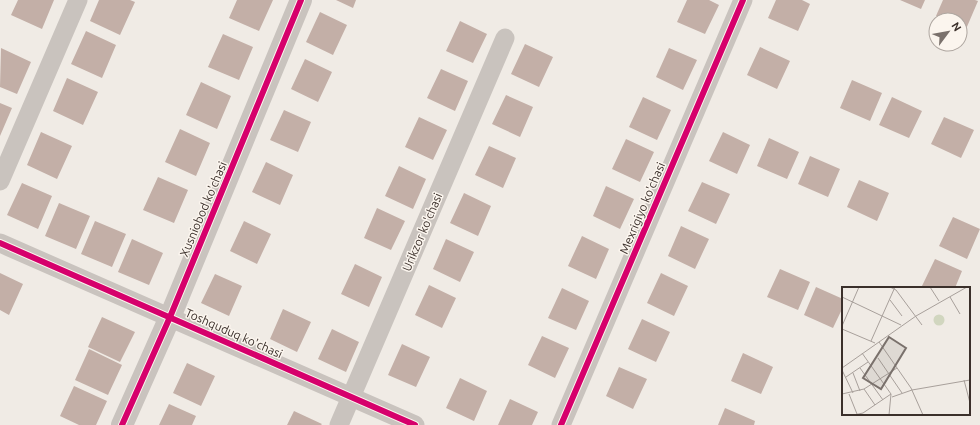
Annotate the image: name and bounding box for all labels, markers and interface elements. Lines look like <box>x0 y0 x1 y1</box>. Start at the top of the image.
north arrow <box>928 12 968 52</box>
text: N <box>949 20 964 33</box>
street label: Xusniobod ko'chasi <box>177 159 229 259</box>
street label: Mexrigiyo ko'chasi <box>617 160 667 256</box>
street label: Urikzor ko'chasi <box>400 191 444 273</box>
inset map <box>842 287 970 415</box>
street label: Toshquduq ko'chasi <box>183 306 285 360</box>

